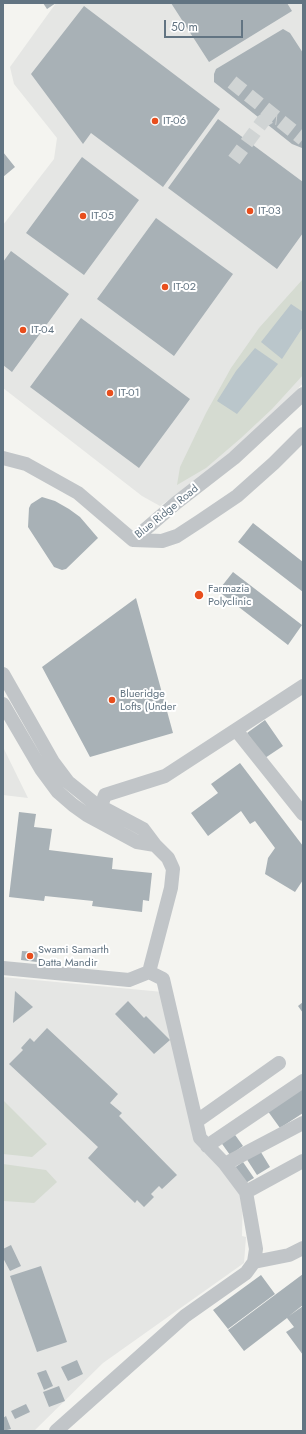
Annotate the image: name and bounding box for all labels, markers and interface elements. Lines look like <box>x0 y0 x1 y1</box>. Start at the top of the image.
scale bar <box>166 12 245 38</box>
text: 50 m <box>171 18 198 36</box>
place label: IT-06 <box>163 114 186 128</box>
marker: IT-06 <box>150 116 160 126</box>
place label: IT-03 <box>258 204 281 218</box>
marker: IT-03 <box>245 206 255 216</box>
place label: IT-05 <box>91 209 114 223</box>
marker: IT-05 <box>78 211 88 221</box>
place label: IT-02 <box>173 280 196 294</box>
marker: IT-02 <box>160 282 170 292</box>
place label: IT-04 <box>31 323 54 337</box>
marker: IT-04 <box>18 325 28 335</box>
place label: IT-01 <box>118 386 140 400</box>
marker: IT-01 <box>105 388 115 398</box>
street label: Blue Ridge Road <box>133 482 201 542</box>
place label: Farmazia Polyclinic <box>208 582 251 608</box>
marker: Farmazia Polyclinic <box>193 589 205 601</box>
place label: Blueridge Lofts (Under <box>120 687 176 713</box>
marker: Blueridge Lofts (Under <box>107 695 117 705</box>
place label: Swami Samarth Datta Mandir <box>38 943 109 969</box>
marker: Swami Samarth Datta Mandir <box>25 951 35 961</box>

